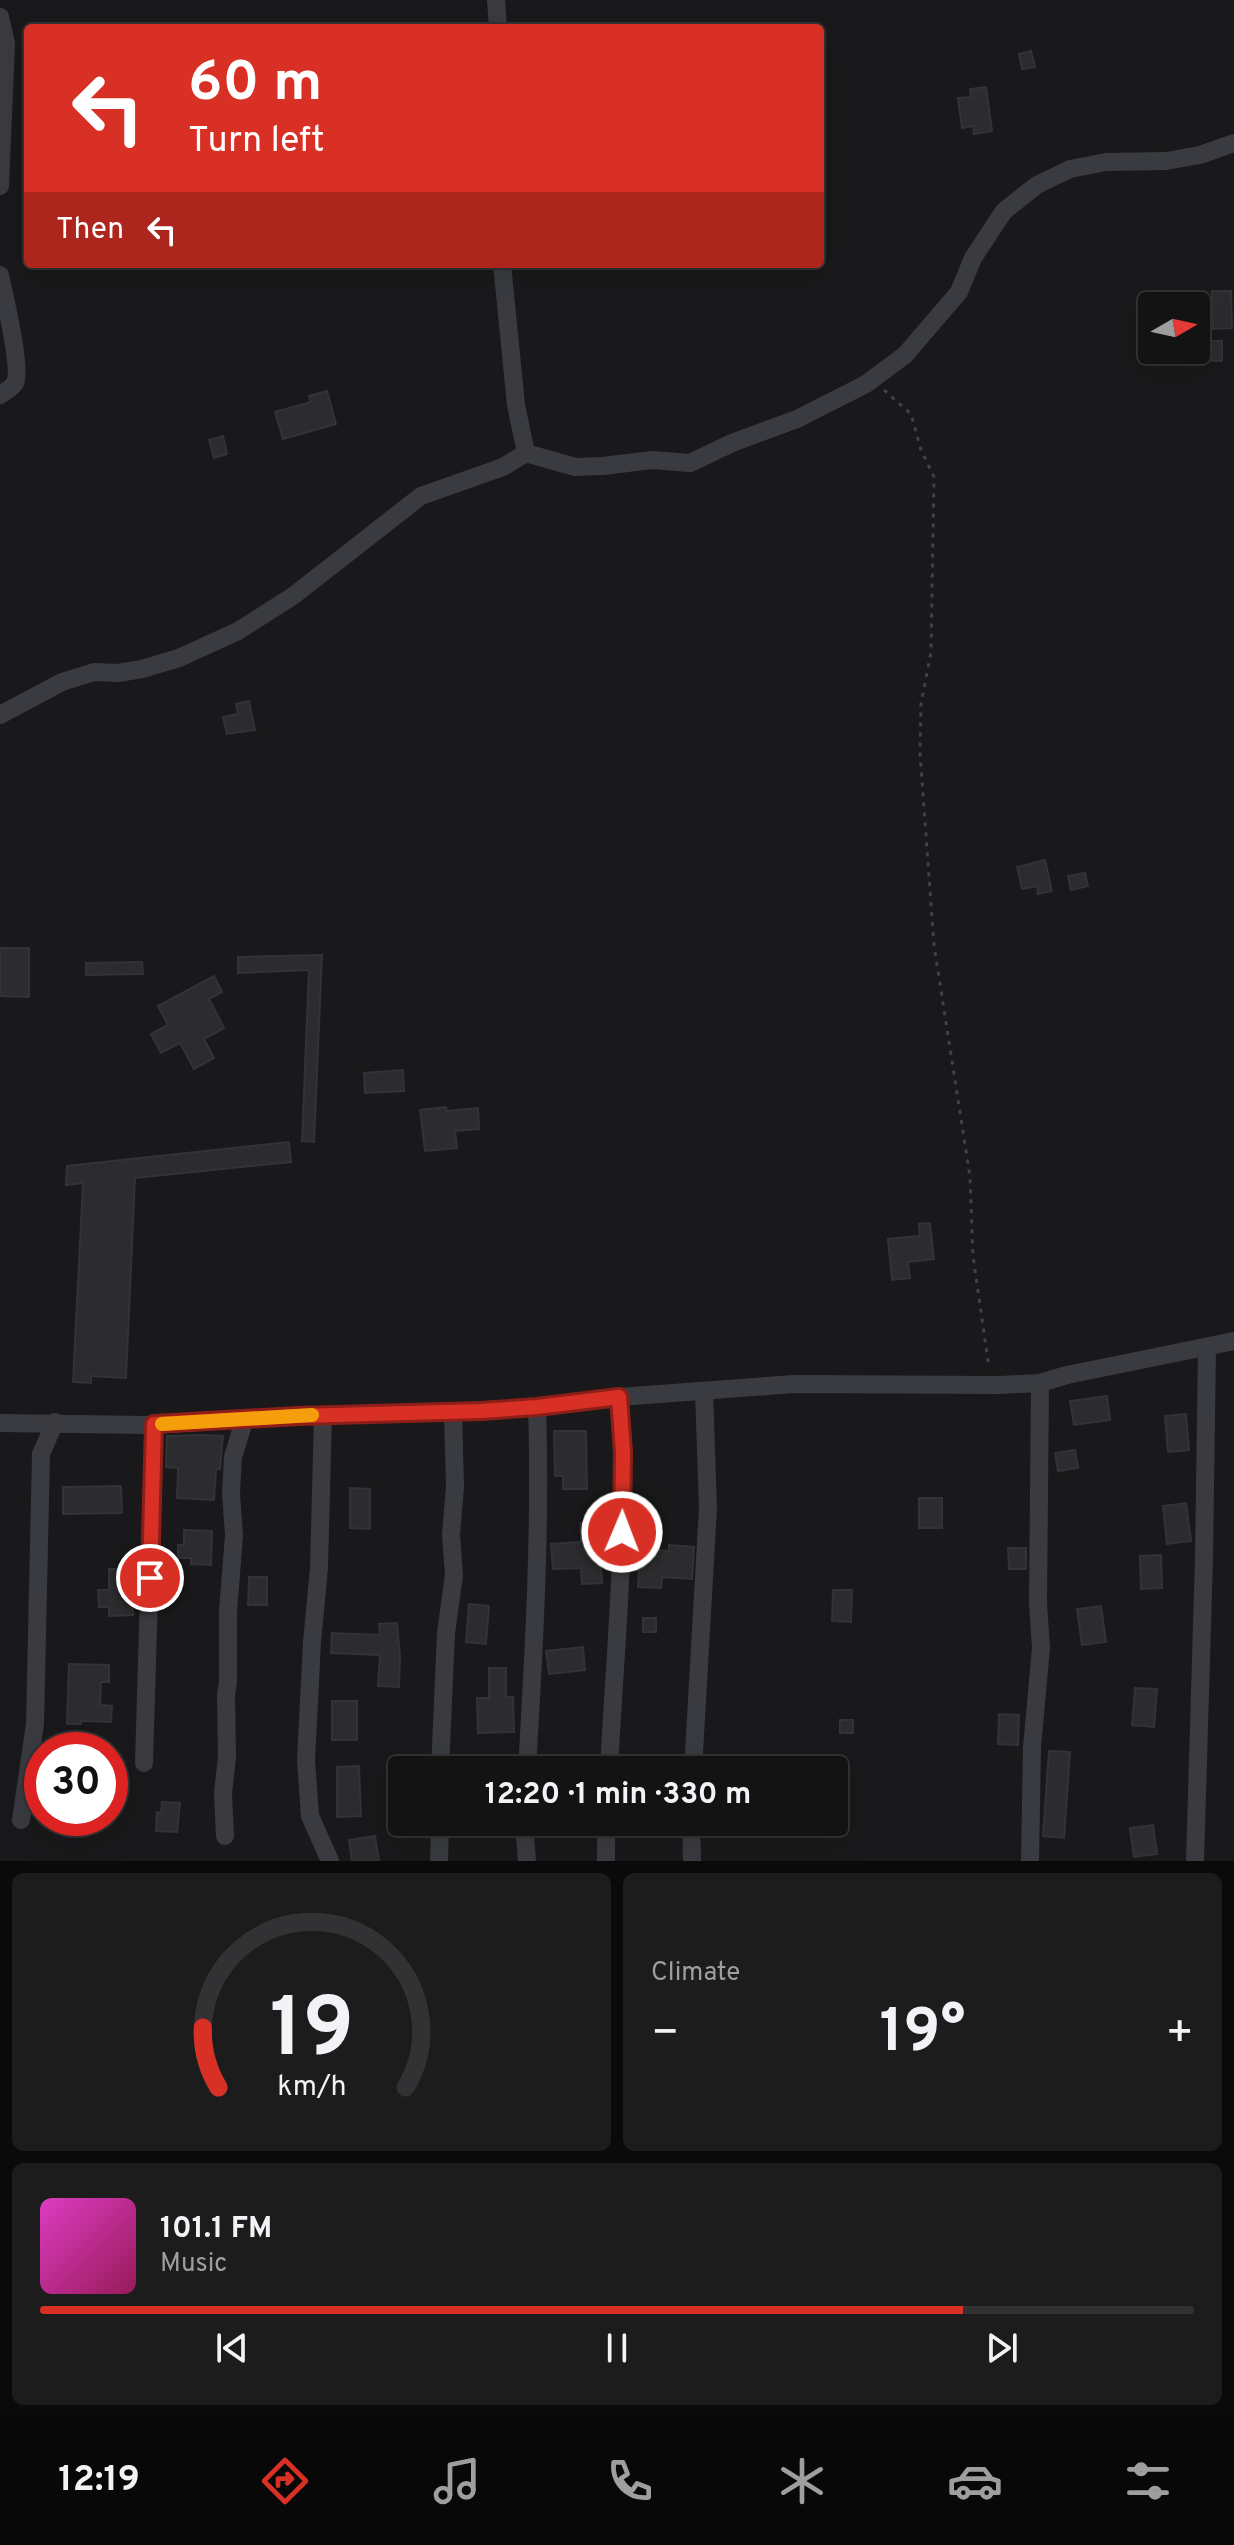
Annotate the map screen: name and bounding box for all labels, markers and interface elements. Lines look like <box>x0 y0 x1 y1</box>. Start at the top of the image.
text: 60 m <box>188 50 322 120</box>
icon: left <box>56 56 160 160</box>
text: Turn left <box>188 119 325 165</box>
icon: left <box>140 208 184 252</box>
text: Then <box>56 212 124 249</box>
north arrow <box>1138 292 1210 364</box>
map controls <box>1138 292 1210 364</box>
position arrow <box>580 1490 664 1574</box>
pin <box>116 1544 184 1612</box>
icon: arrive <box>128 1556 172 1600</box>
speed limit sign: 30 <box>24 1732 128 1836</box>
text: 12:20 · 1 min · 330 m <box>485 1777 751 1814</box>
text: Climate <box>651 1957 740 1990</box>
text: 19 <box>269 1981 354 2086</box>
text: 19° <box>880 1997 965 2073</box>
text: − <box>651 2007 679 2063</box>
text: + <box>1166 2007 1194 2063</box>
text: km/h <box>277 2070 346 2106</box>
text: 101.1 FM <box>160 2211 272 2248</box>
text: Music <box>160 2248 227 2281</box>
icon: previous <box>210 2326 254 2370</box>
icon: pause <box>595 2326 639 2370</box>
icon: next <box>980 2326 1024 2370</box>
icon: directions <box>257 2453 313 2509</box>
icon: music <box>429 2453 485 2509</box>
icon: phone <box>602 2453 658 2509</box>
icon: climate <box>774 2453 830 2509</box>
icon: car <box>947 2453 1003 2509</box>
icon: filters <box>1120 2453 1176 2509</box>
text: 12:19 <box>58 2458 140 2504</box>

